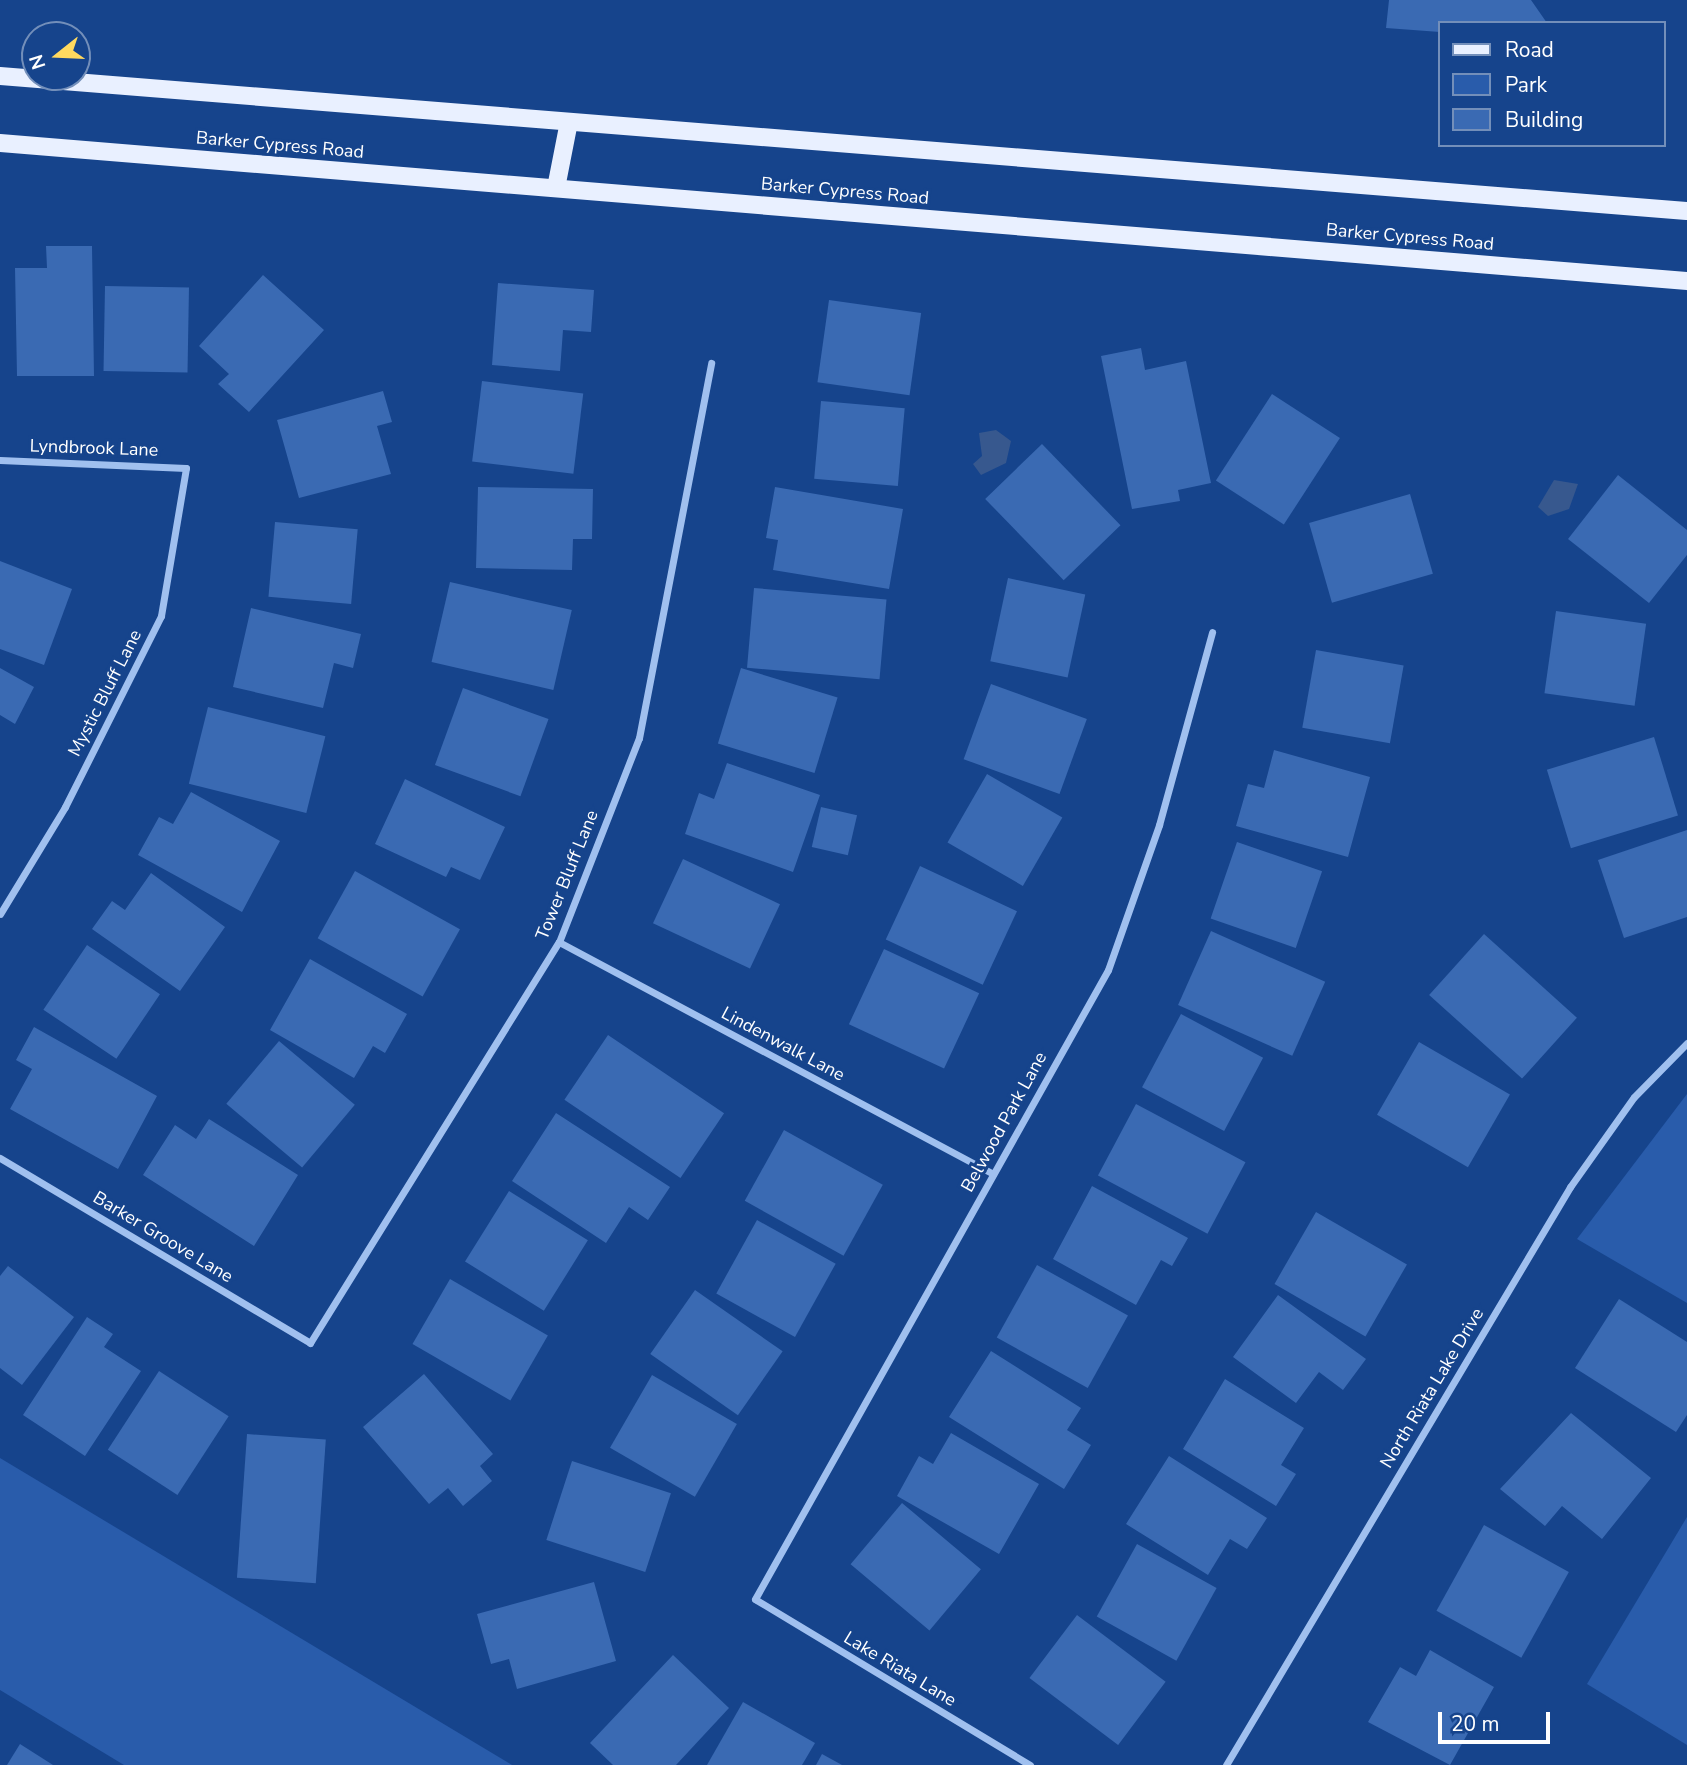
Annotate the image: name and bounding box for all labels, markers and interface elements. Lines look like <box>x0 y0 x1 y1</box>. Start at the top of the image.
north arrow <box>21 21 91 91</box>
legend <box>1438 21 1666 147</box>
text: Road <box>1505 36 1554 64</box>
text: N <box>23 51 52 73</box>
text: Park <box>1505 71 1547 99</box>
text: Building <box>1505 106 1583 134</box>
street label: Barker Cypress Road <box>195 127 365 163</box>
street label: Barker Cypress Road <box>760 173 930 209</box>
street label: Barker Cypress Road <box>1325 219 1495 255</box>
street label: Lyndbrook Lane <box>29 435 159 461</box>
street label: Mystic Bluff Lane <box>64 626 146 760</box>
street label: Tower Bluff Lane <box>531 807 603 943</box>
street label: Lindenwalk Lane <box>717 1002 849 1086</box>
street label: Belwood Park Lane <box>957 1048 1051 1196</box>
street label: Barker Groove Lane <box>89 1187 237 1287</box>
street label: North Riata Lake Drive <box>1376 1304 1488 1472</box>
street label: Lake Riata Lane <box>840 1627 960 1711</box>
scale bar <box>1442 1698 1554 1742</box>
text: 20 m <box>1451 1710 1500 1738</box>

